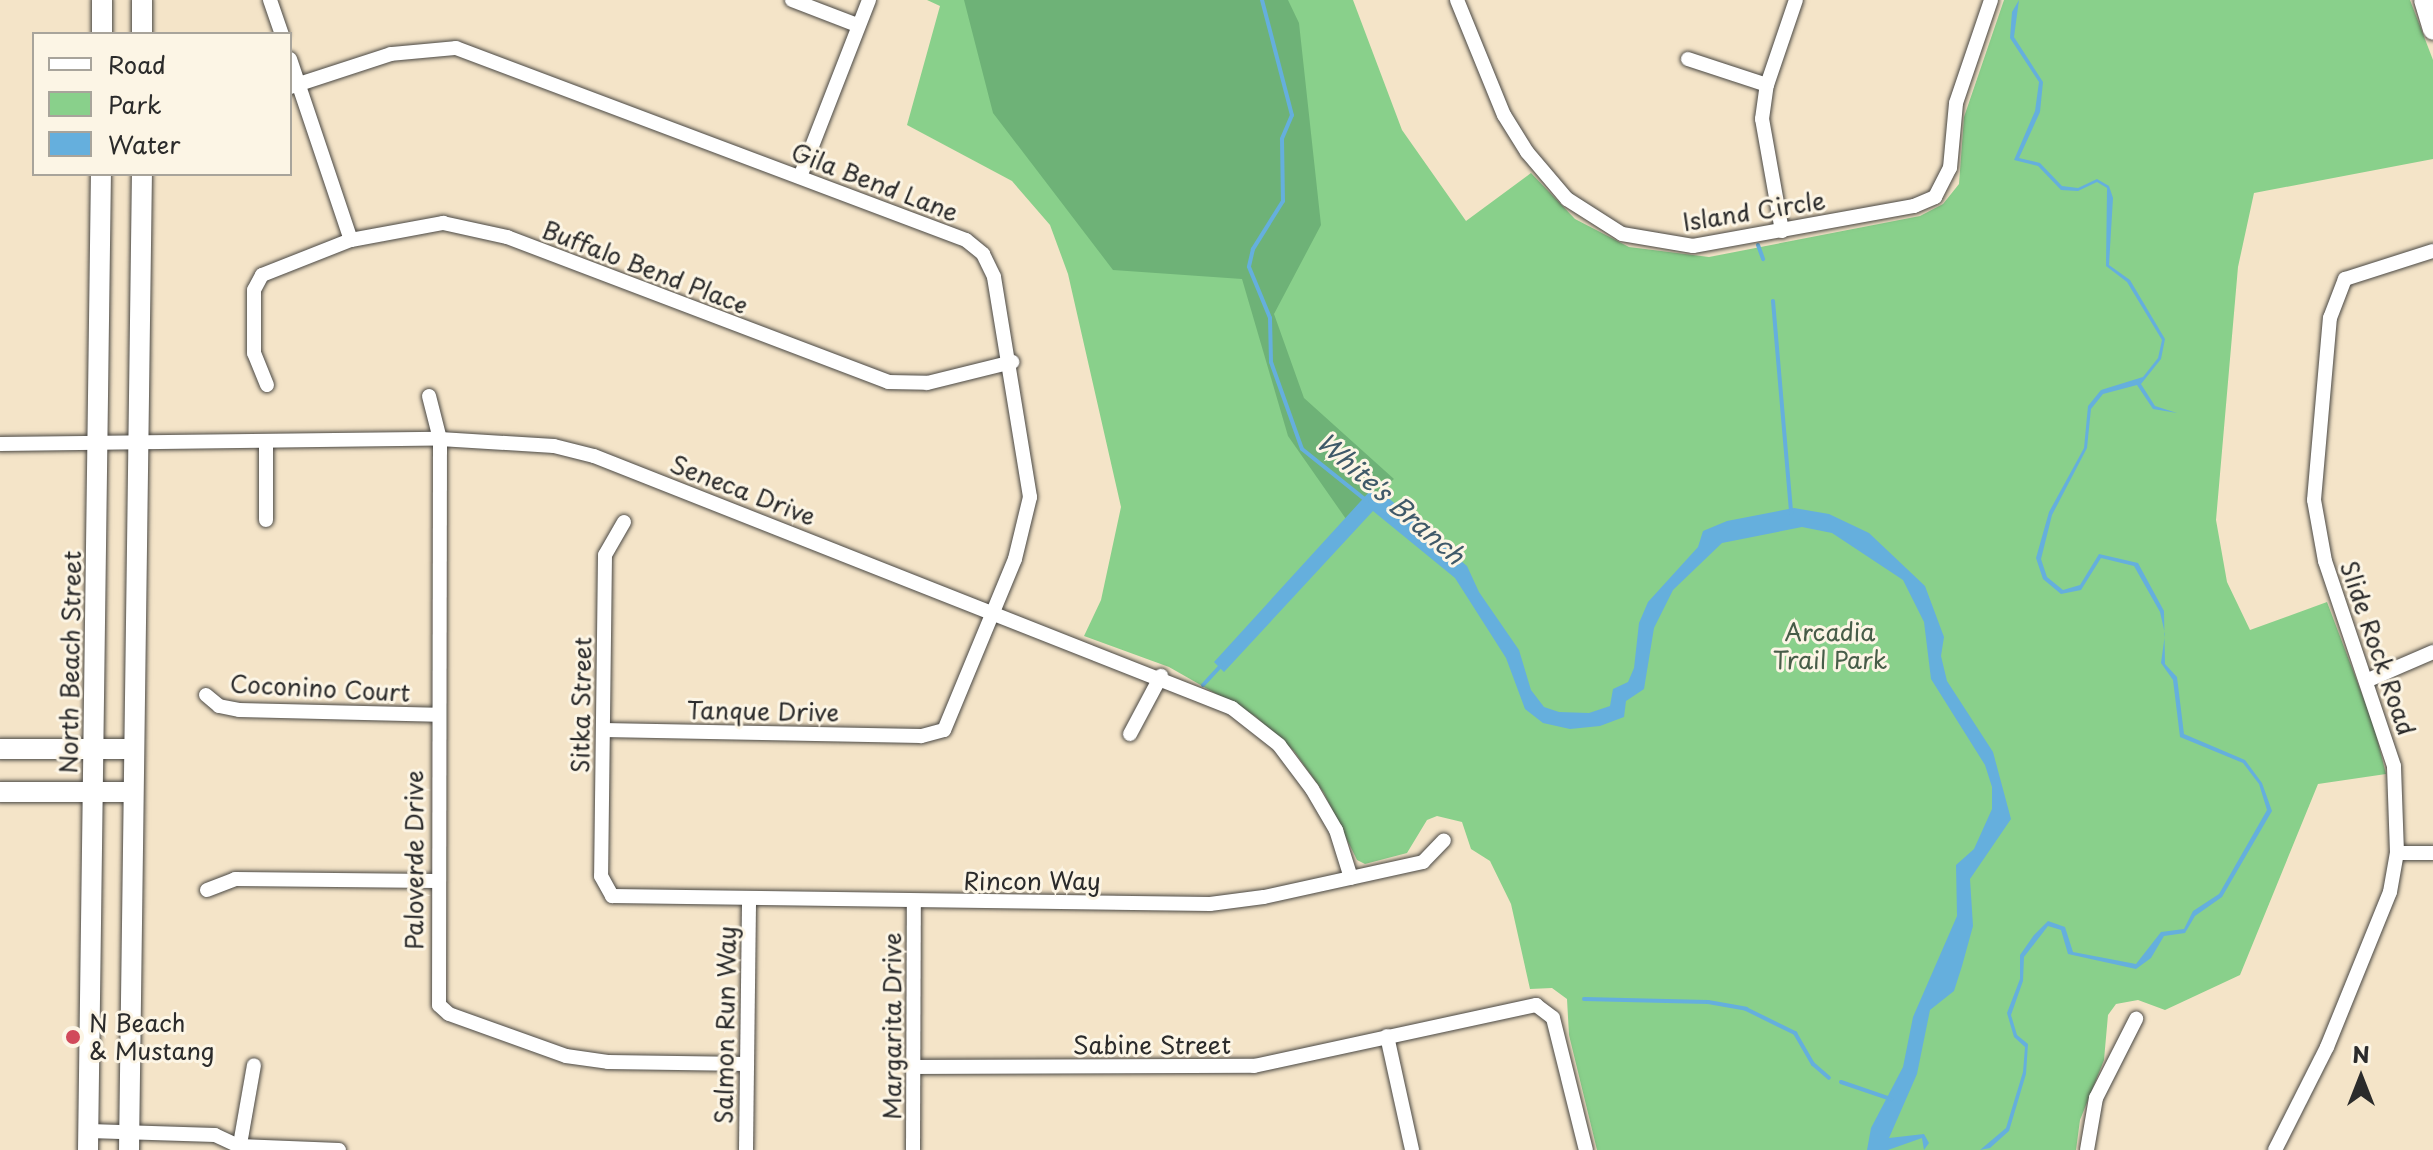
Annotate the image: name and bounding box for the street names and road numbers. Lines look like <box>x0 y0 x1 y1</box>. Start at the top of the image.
street label: Gila Bend Lane <box>787 137 963 227</box>
street label: Island Circle <box>1680 185 1828 237</box>
street label: Buffalo Bend Place <box>538 214 752 320</box>
street label: Seneca Drive <box>666 449 820 531</box>
street label: North Beach Street <box>54 550 86 774</box>
street label: Slide Rock Road <box>2335 557 2421 739</box>
street label: Sitka Street <box>565 635 597 775</box>
street label: Coconino Court <box>229 669 411 707</box>
street label: Tanque Drive <box>687 695 839 727</box>
street label: Paloverde Drive <box>400 770 428 950</box>
street label: Rincon Way <box>963 867 1101 895</box>
street label: Salmon Run Way <box>709 926 741 1124</box>
street label: Margarita Drive <box>878 932 906 1120</box>
street label: Sabine Street <box>1073 1031 1231 1059</box>

